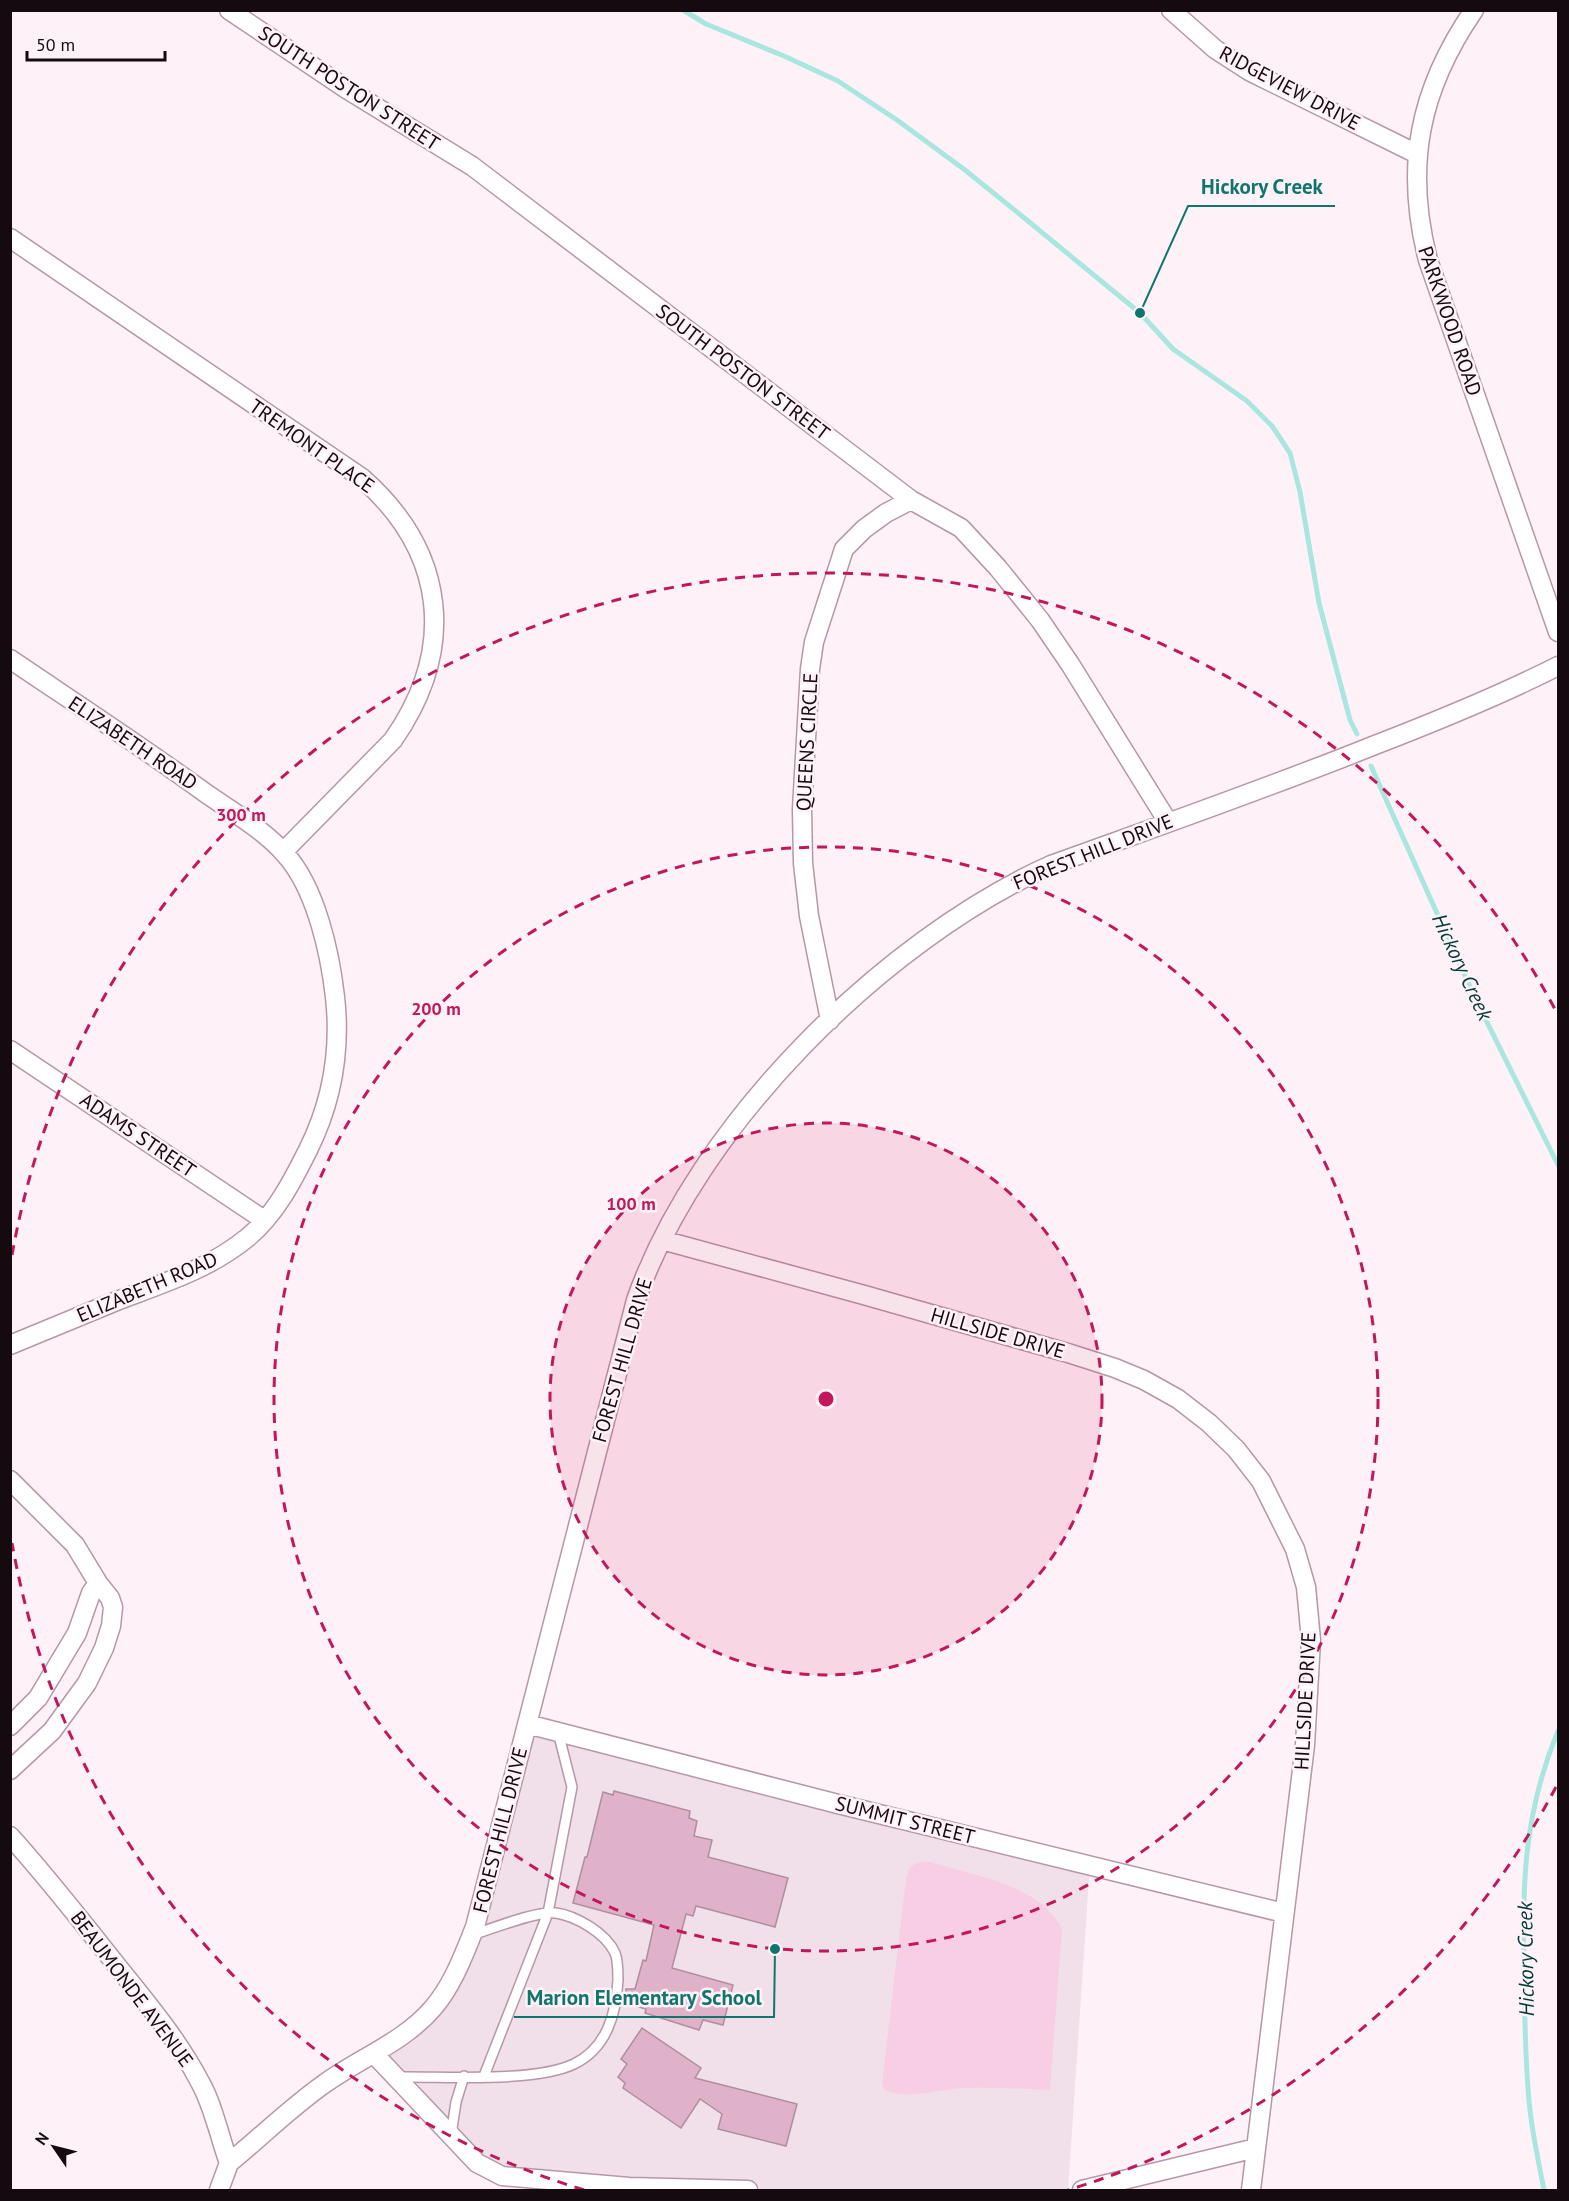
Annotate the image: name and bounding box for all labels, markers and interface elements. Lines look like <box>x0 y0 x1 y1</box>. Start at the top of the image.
street label: SOUTH POSTON STREET <box>253 20 445 156</box>
scale bar <box>27 24 165 62</box>
text: 50 m <box>36 33 75 56</box>
street label: RIDGEVIEW DRIVE <box>1215 40 1365 136</box>
callout: Hickory Creek <box>1188 167 1335 206</box>
text: Hickory Creek <box>1201 173 1324 200</box>
street label: PARKWOOD ROAD <box>1412 243 1488 399</box>
street label: SOUTH POSTON STREET <box>651 298 835 446</box>
street label: TREMONT PLACE <box>244 393 380 499</box>
street label: QUEENS CIRCLE <box>790 672 824 812</box>
street label: ELIZABETH ROAD <box>63 690 203 796</box>
text: 300 m <box>216 803 266 826</box>
street label: FOREST HILL DRIVE <box>1009 808 1177 896</box>
water label: Hickory Creek <box>1426 909 1500 1026</box>
text: 200 m <box>411 997 461 1020</box>
street label: ADAMS STREET <box>75 1087 201 1183</box>
text: 100 m <box>606 1192 656 1215</box>
street label: ELIZABETH ROAD <box>73 1246 221 1328</box>
street label: FOREST HILL DRIVE <box>586 1275 658 1445</box>
street label: HILLSIDE DRIVE <box>928 1301 1068 1365</box>
centre of rings <box>816 1389 836 1409</box>
street label: HILLSIDE DRIVE <box>1288 1631 1322 1771</box>
street label: FOREST HILL DRIVE <box>467 1744 533 1916</box>
street label: SUMMIT STREET <box>833 1790 977 1850</box>
water label: Hickory Creek <box>1511 1900 1540 2017</box>
street label: BEAUMONDE AVENUE <box>65 1906 199 2072</box>
callout: Marion Elementary School <box>514 1978 774 2017</box>
text: Marion Elementary School <box>526 1984 762 2011</box>
north arrow <box>24 2117 84 2177</box>
text: N <box>31 2128 53 2148</box>

